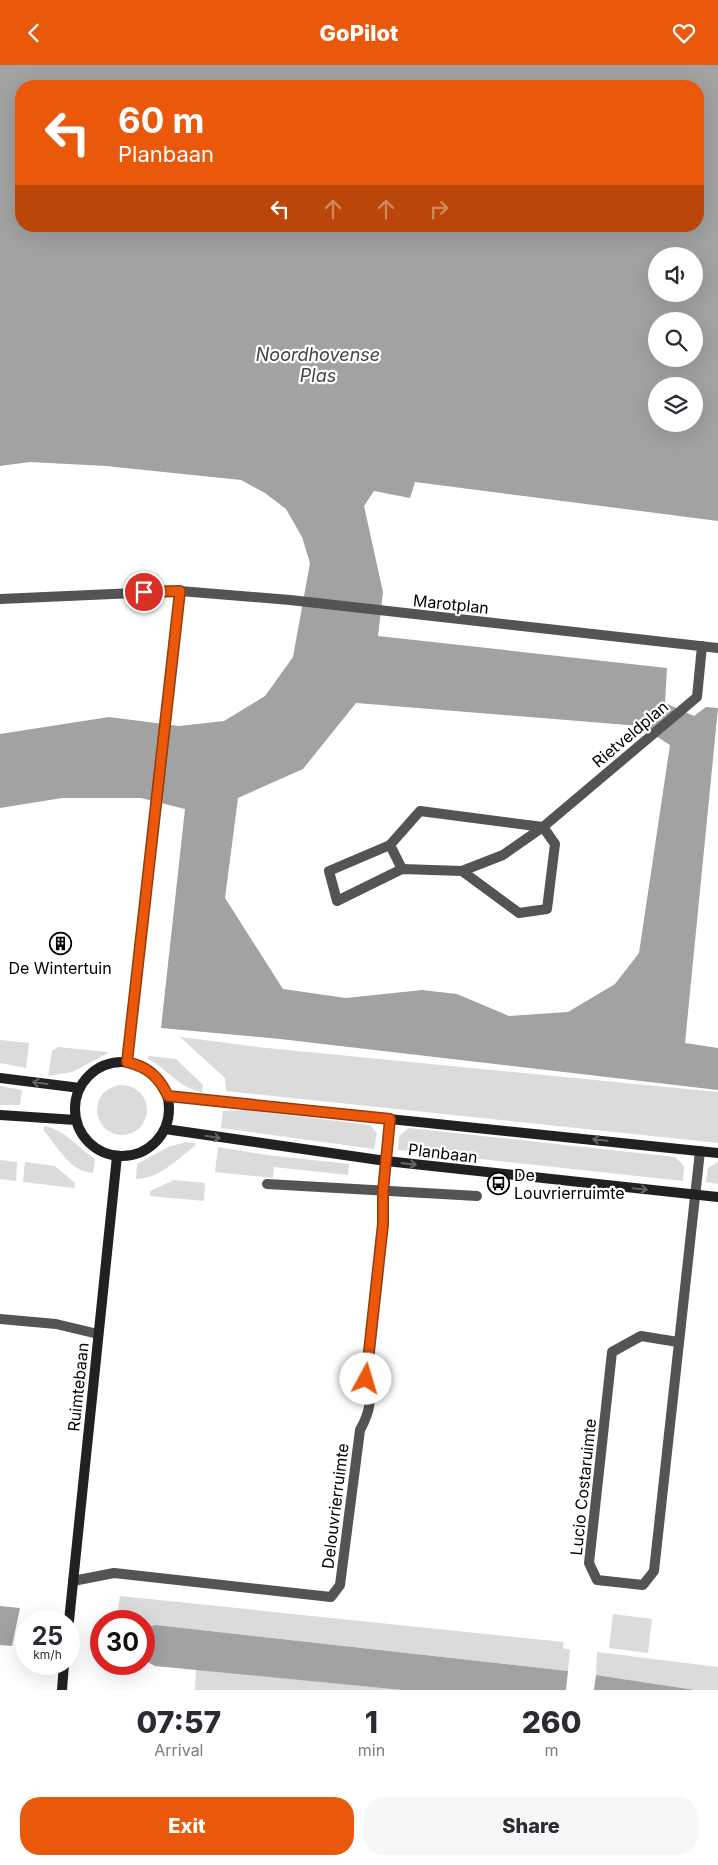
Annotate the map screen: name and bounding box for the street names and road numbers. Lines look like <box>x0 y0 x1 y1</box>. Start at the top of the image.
street label: Marotplan <box>412 590 490 618</box>
street label: Rietveldplan <box>588 697 672 771</box>
street label: Planbaan <box>407 1139 479 1167</box>
street label: Ruimtebaan <box>63 1341 93 1433</box>
street label: Lucio Costaruimte <box>566 1418 600 1556</box>
street label: Delouvrierruimte <box>317 1442 353 1570</box>

